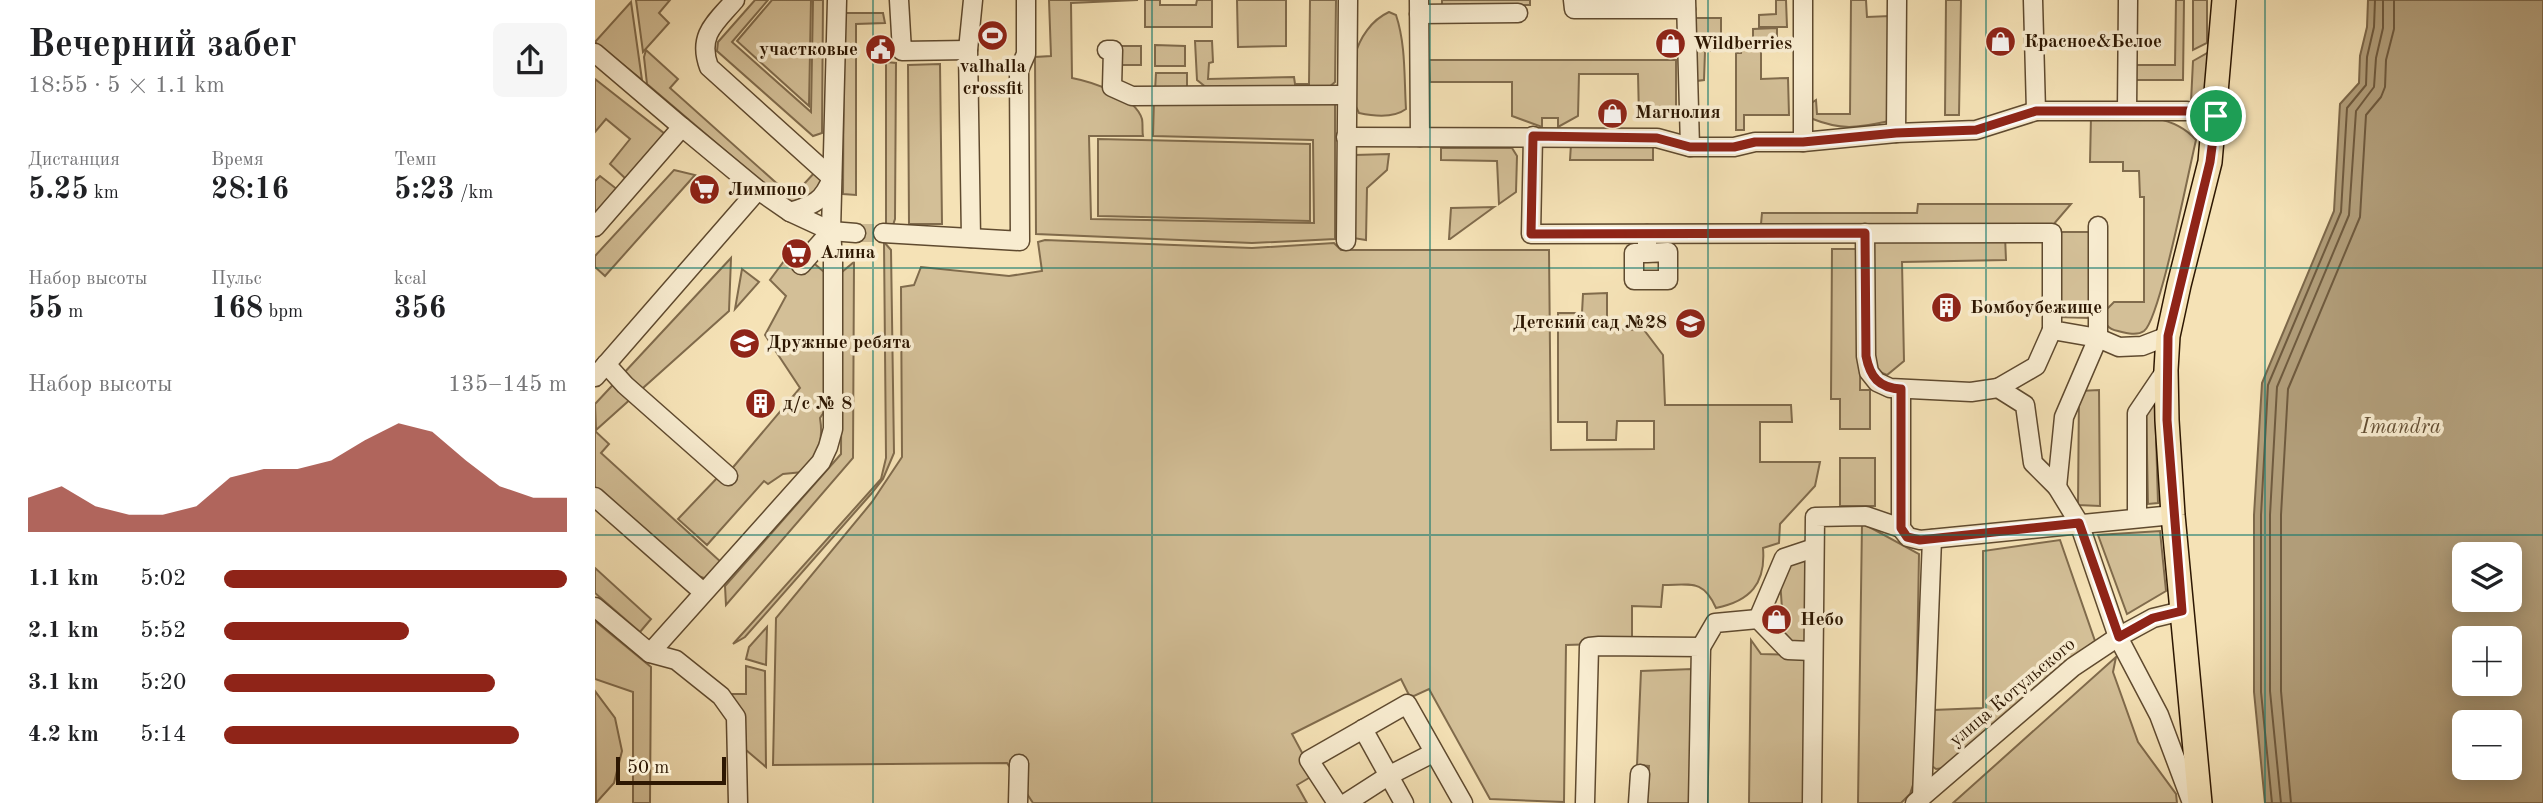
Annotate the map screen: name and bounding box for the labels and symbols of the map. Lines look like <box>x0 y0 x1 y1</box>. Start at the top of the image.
sports icon: valhalla crossfit <box>976 19 1010 53</box>
shop icon: Красное&Белое <box>1984 25 2018 59</box>
shop icon: Wildberries <box>1653 27 1687 61</box>
public building icon: участковые <box>864 33 898 67</box>
place label: Красное&Белое <box>2024 33 2162 52</box>
place label: Wildberries <box>1693 35 1792 54</box>
place label: участковые <box>759 41 858 60</box>
place label: valhalla crossfit <box>960 58 1027 99</box>
pin <box>2186 86 2246 146</box>
shop icon: Магнолия <box>1595 96 1629 130</box>
place label: Магнолия <box>1635 104 1721 123</box>
supermarket icon: Лимпопо <box>688 173 722 207</box>
place label: Лимпопо <box>728 181 807 200</box>
supermarket icon: Алина <box>780 236 814 270</box>
place label: Алина <box>820 244 876 263</box>
building icon: Бомбоубежище <box>1930 291 1964 325</box>
place label: Бомбоубежище <box>1970 299 2102 318</box>
school or university icon: Детский сад №28 <box>1673 306 1707 340</box>
place label: Детский сад №28 <box>1513 314 1667 333</box>
school or university icon: Дружные ребята <box>727 326 761 360</box>
place label: Дружные ребята <box>767 334 911 353</box>
building icon: д/с № 8 <box>743 387 777 421</box>
place label: д/с № 8 <box>783 395 852 414</box>
water label: Imandra <box>2360 417 2441 438</box>
shop icon: Небо <box>1760 603 1794 637</box>
place label: Небо <box>1800 611 1844 630</box>
street label: улица Котульского <box>1947 635 2079 751</box>
scale bar <box>616 754 726 786</box>

